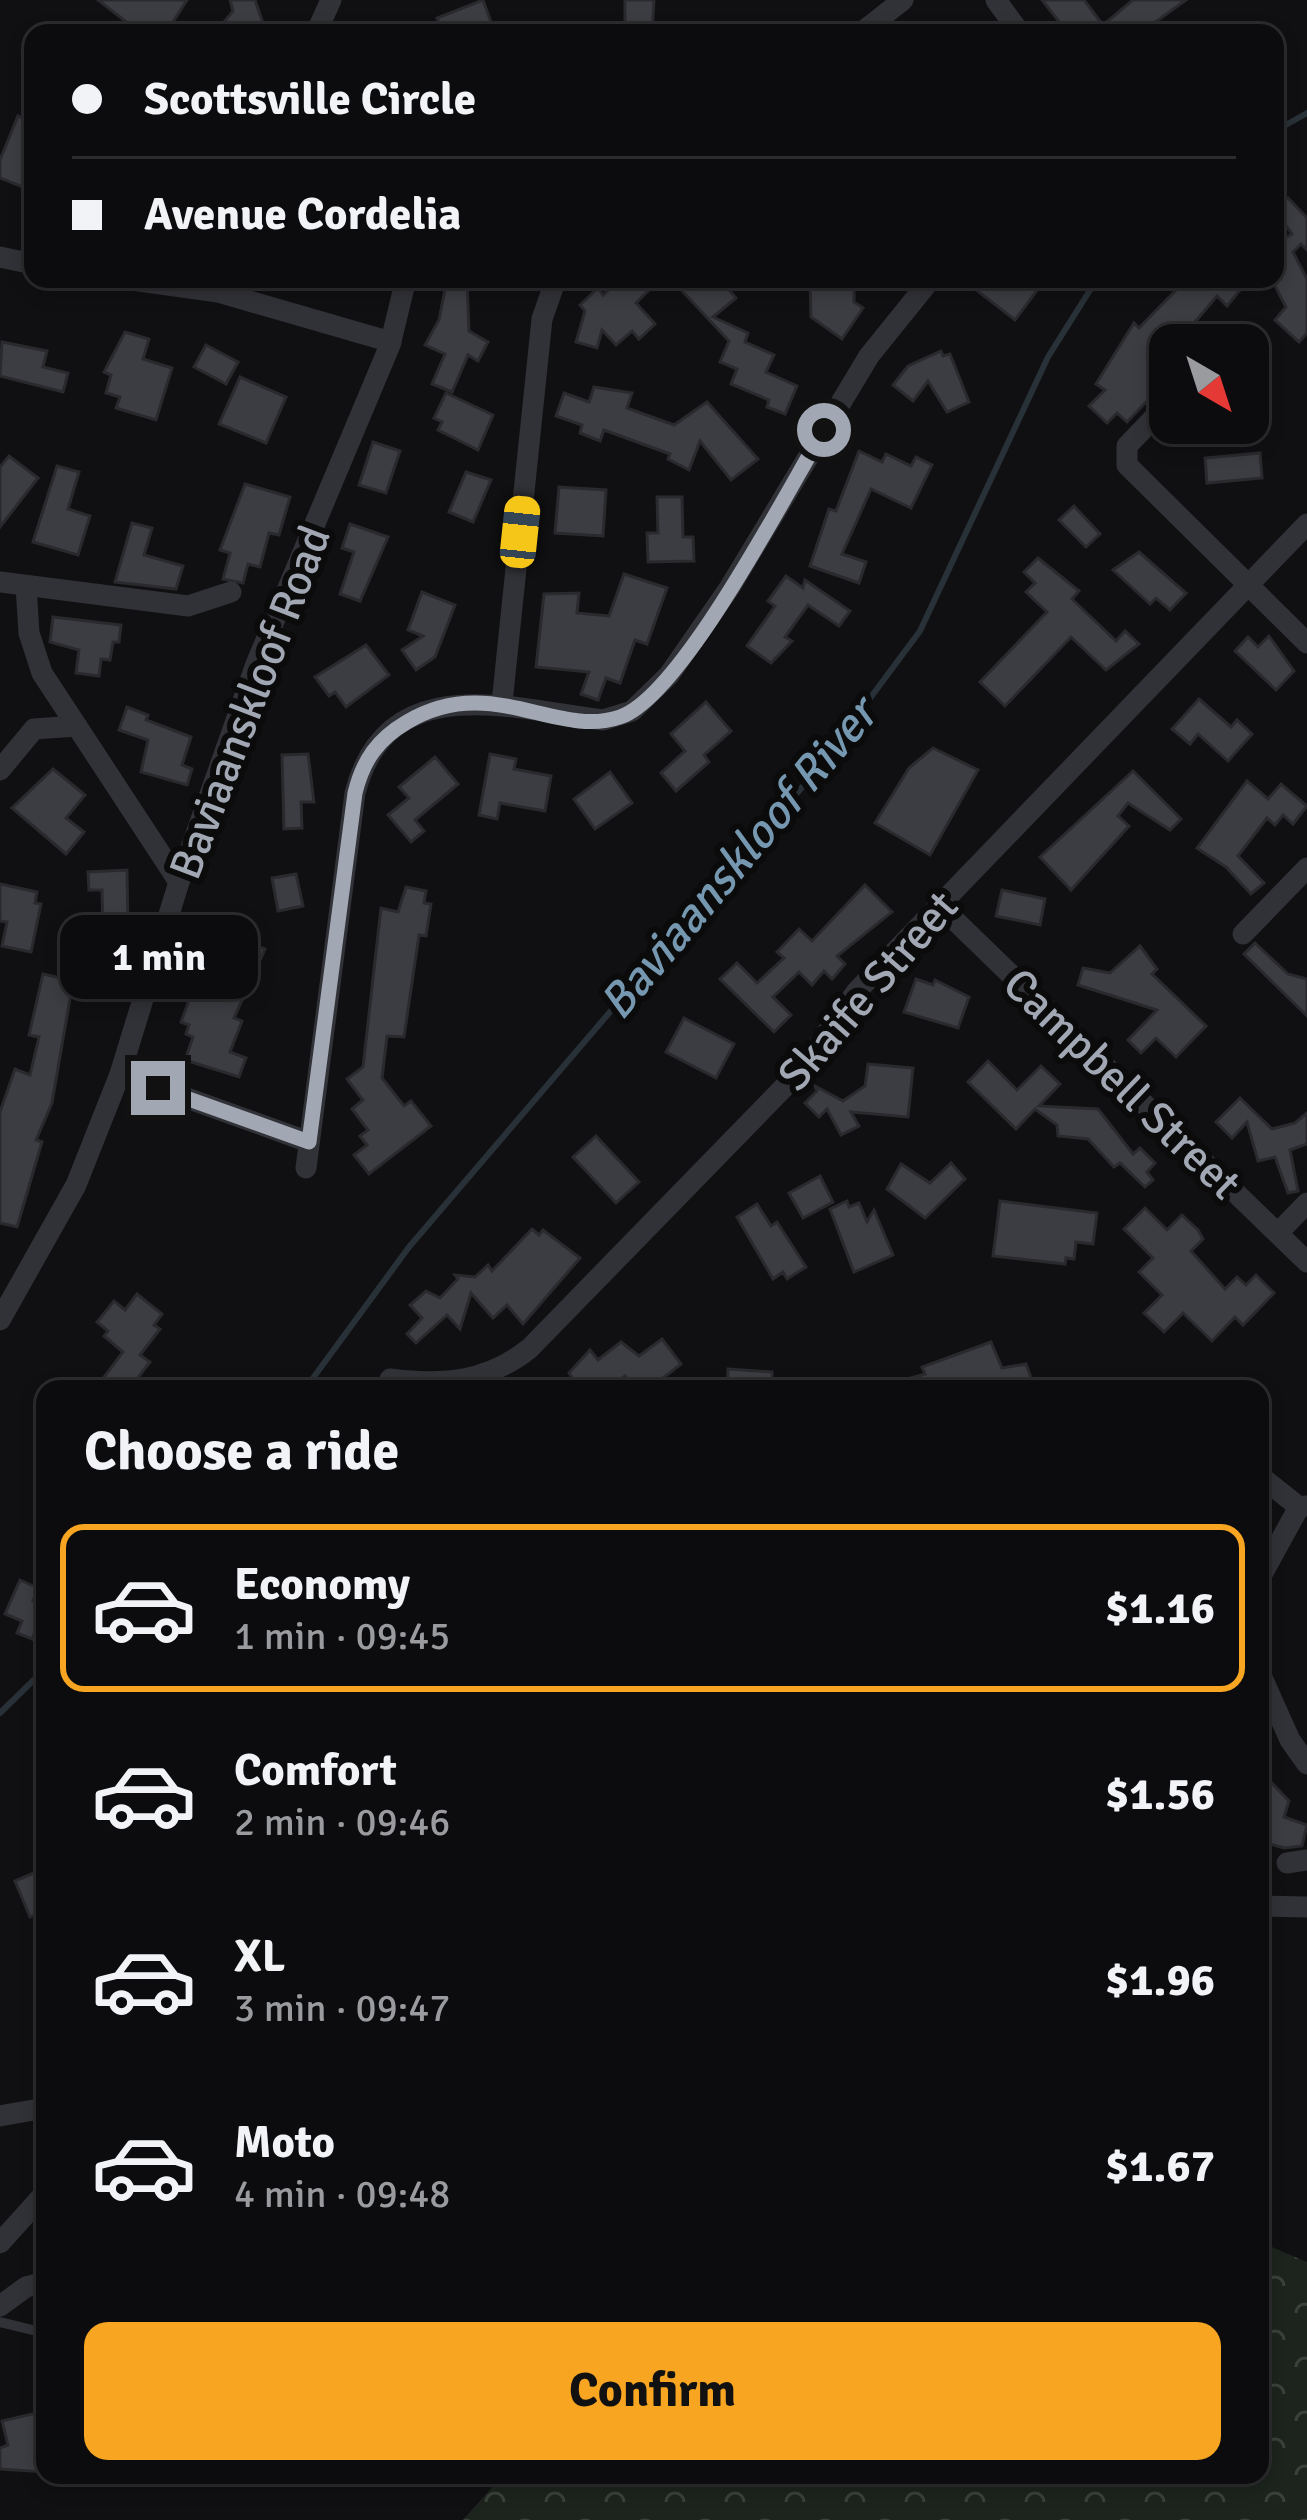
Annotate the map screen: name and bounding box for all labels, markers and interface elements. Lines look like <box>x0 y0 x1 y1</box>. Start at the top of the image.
text: Scottsville Circle <box>144 72 476 127</box>
text: Avenue Cordelia <box>144 187 461 242</box>
north arrow <box>1149 324 1269 444</box>
map controls <box>1149 324 1269 444</box>
route start <box>797 403 851 457</box>
car <box>498 494 542 570</box>
street label: Baviaanskloof Road <box>158 518 343 887</box>
water label: Baviaanskloof River <box>587 682 893 1031</box>
street label: Skaife Street <box>766 880 970 1102</box>
callout: 1 min <box>59 914 257 998</box>
text: 1 min <box>112 933 206 981</box>
street label: Campbell Street <box>992 957 1252 1211</box>
route end <box>131 1061 185 1115</box>
text: Choose a ride <box>84 1418 399 1485</box>
icon: car <box>90 1554 198 1662</box>
text: Economy <box>234 1557 410 1612</box>
text: $1.16 <box>1105 1581 1215 1636</box>
text: 1 min · 09:45 <box>234 1612 450 1660</box>
icon: car <box>90 1740 198 1848</box>
text: Comfort <box>234 1743 397 1798</box>
text: $1.56 <box>1105 1767 1215 1822</box>
text: 2 min · 09:46 <box>234 1798 450 1846</box>
icon: car <box>90 1926 198 2034</box>
text: XL <box>234 1929 285 1984</box>
text: $1.96 <box>1105 1953 1215 2008</box>
text: 3 min · 09:47 <box>234 1984 450 2032</box>
icon: car <box>90 2112 198 2220</box>
text: Moto <box>234 2115 335 2170</box>
text: $1.67 <box>1105 2139 1215 2194</box>
text: 4 min · 09:48 <box>234 2170 450 2218</box>
button: Confirm <box>84 2322 1221 2460</box>

